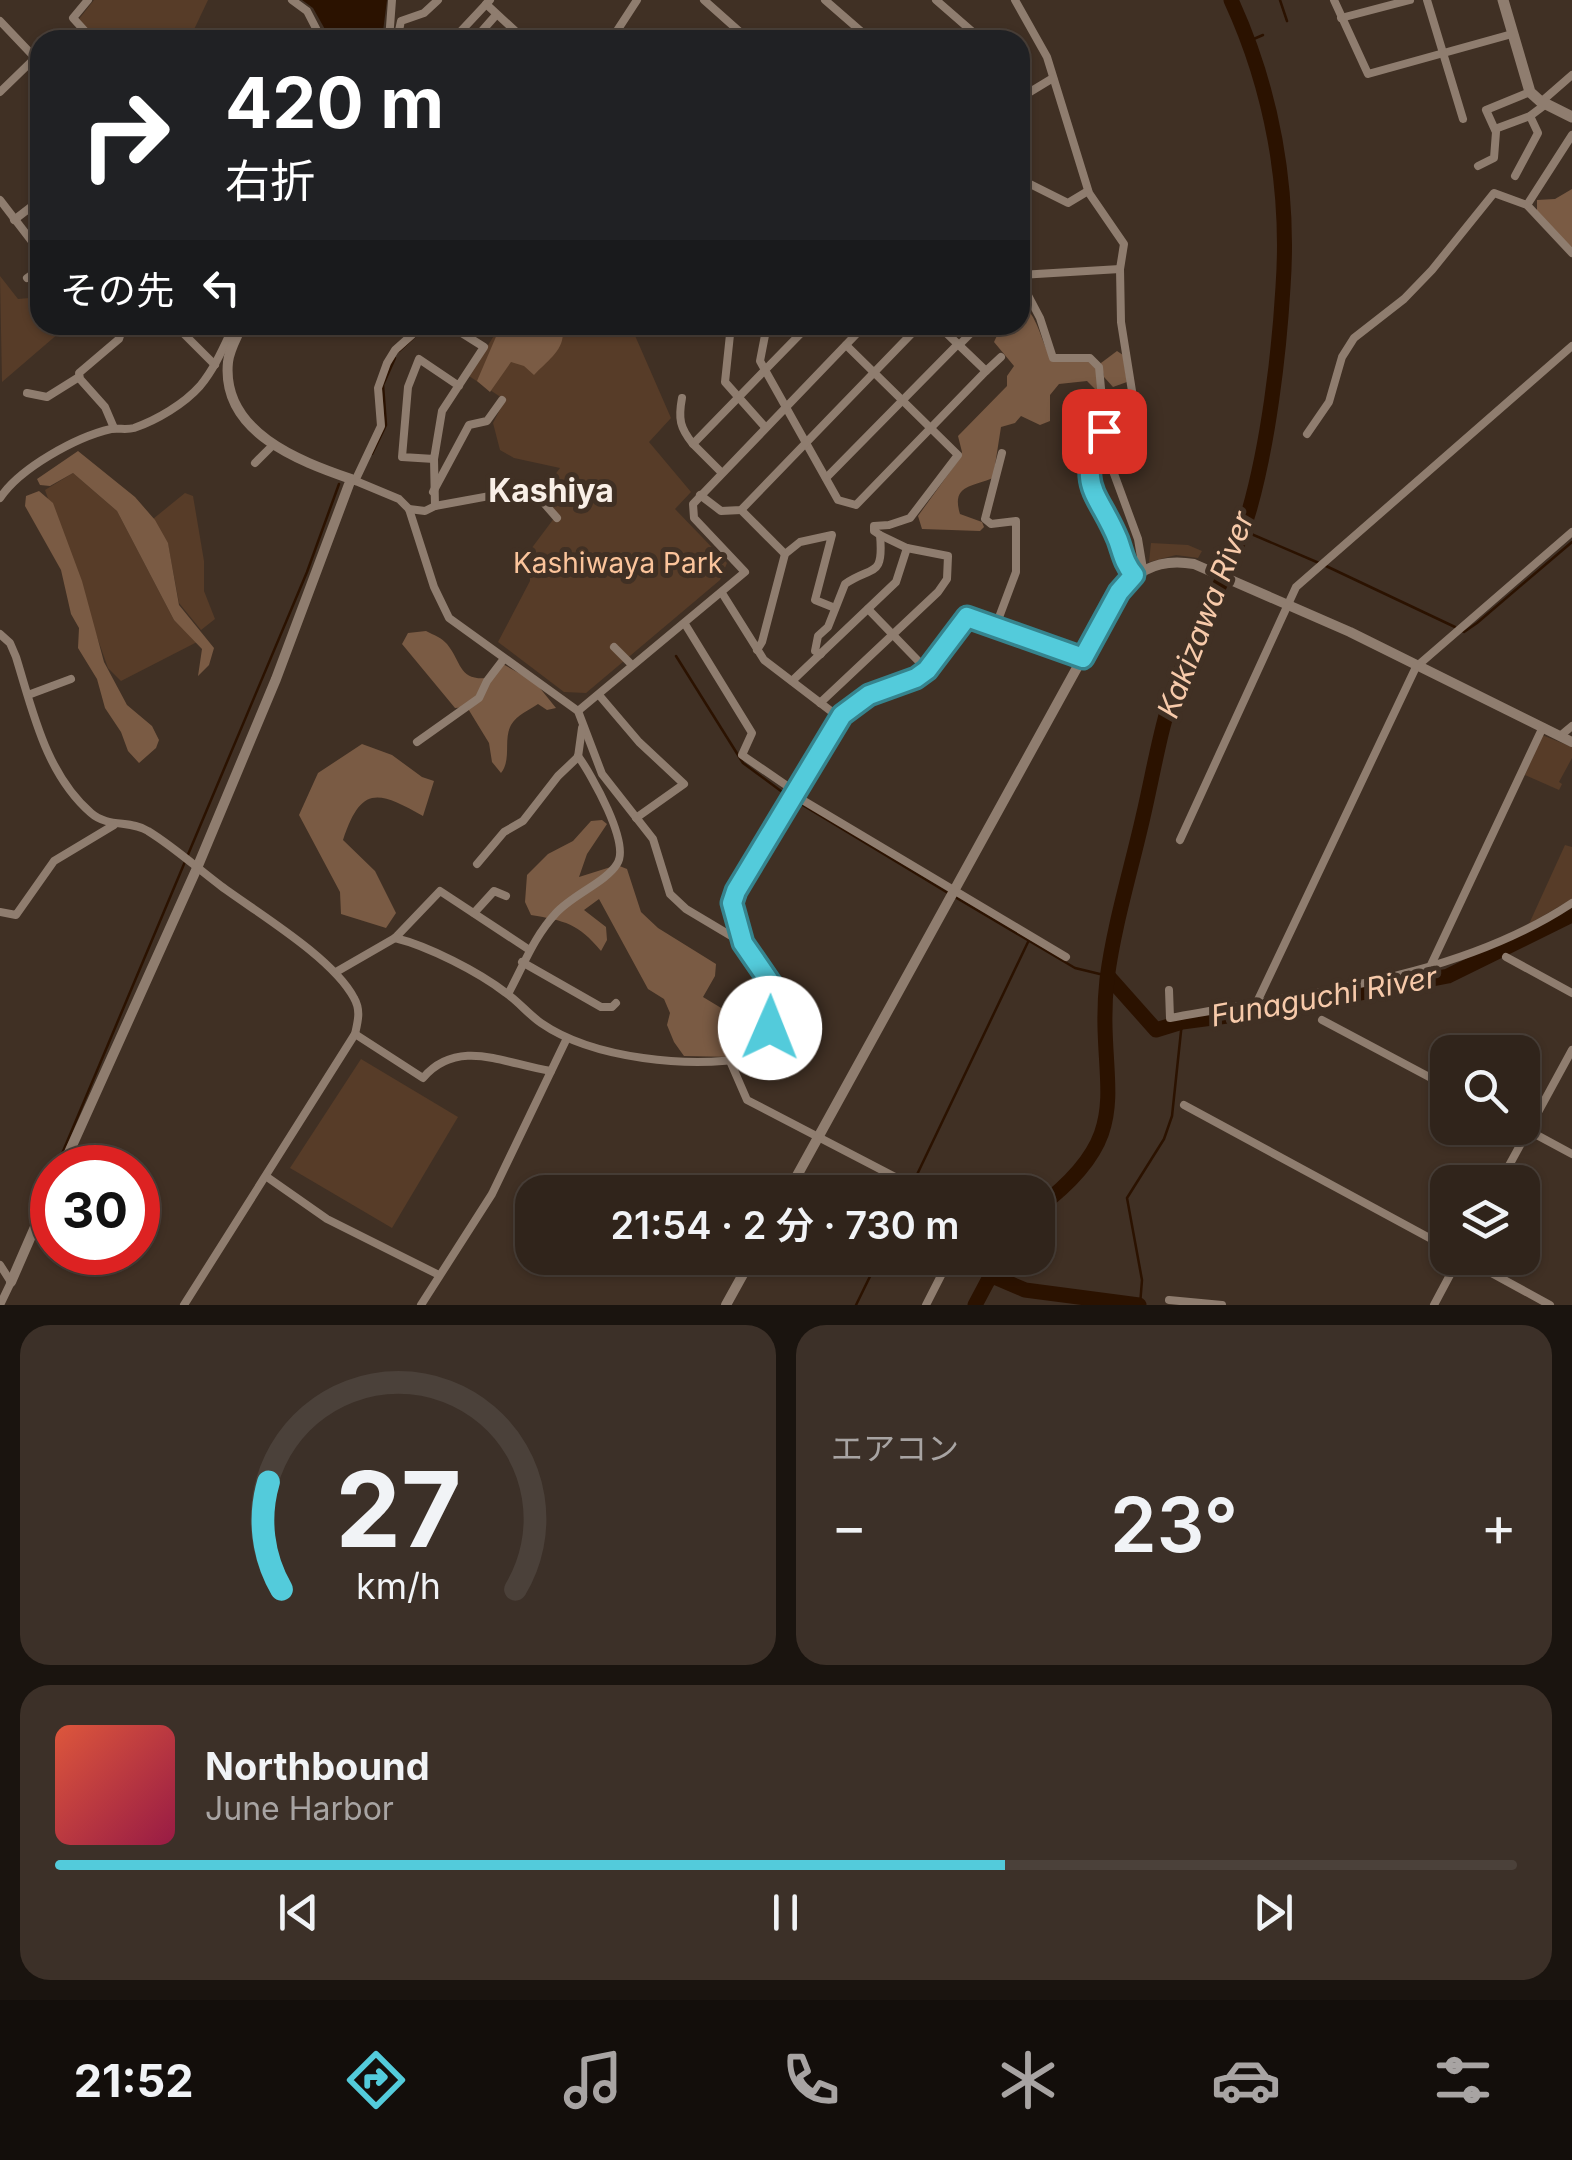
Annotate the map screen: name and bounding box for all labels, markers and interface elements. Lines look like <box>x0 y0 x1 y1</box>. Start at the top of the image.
text: 420 m <box>225 60 444 145</box>
icon: right <box>60 70 190 200</box>
text: 右折 <box>225 153 315 208</box>
icon: left <box>194 260 249 315</box>
text: その先 <box>60 267 174 313</box>
pin <box>1062 389 1147 474</box>
icon: arrive <box>1077 404 1132 459</box>
district label: Kashiya <box>488 471 614 510</box>
water label: Kakizawa River <box>1149 506 1261 723</box>
park label: Kashiwaya Park <box>513 546 723 580</box>
water label: Funaguchi River <box>1208 958 1440 1034</box>
position arrow <box>718 976 822 1080</box>
map controls <box>1430 1035 1540 1275</box>
button: search <box>1430 1035 1540 1145</box>
speed limit sign: 30 <box>30 1145 160 1275</box>
button: layers <box>1430 1165 1540 1275</box>
text: 21:54 · 2 分 · 730 m <box>610 1202 960 1248</box>
text: エアコン <box>831 1429 959 1468</box>
text: 27 <box>335 1446 461 1572</box>
text: 23° <box>1110 1479 1238 1570</box>
text: − <box>831 1493 867 1559</box>
text: + <box>1481 1493 1517 1559</box>
text: km/h <box>356 1564 440 1608</box>
text: Northbound <box>205 1743 430 1789</box>
text: June Harbor <box>205 1789 394 1828</box>
icon: previous <box>271 1885 326 1940</box>
icon: pause <box>758 1885 813 1940</box>
icon: next <box>1246 1885 1301 1940</box>
icon: directions <box>341 2045 411 2115</box>
icon: music <box>558 2045 628 2115</box>
icon: phone <box>776 2045 846 2115</box>
icon: climate <box>993 2045 1063 2115</box>
icon: car <box>1211 2045 1281 2115</box>
icon: filters <box>1428 2045 1498 2115</box>
text: 21:52 <box>74 2053 194 2108</box>

